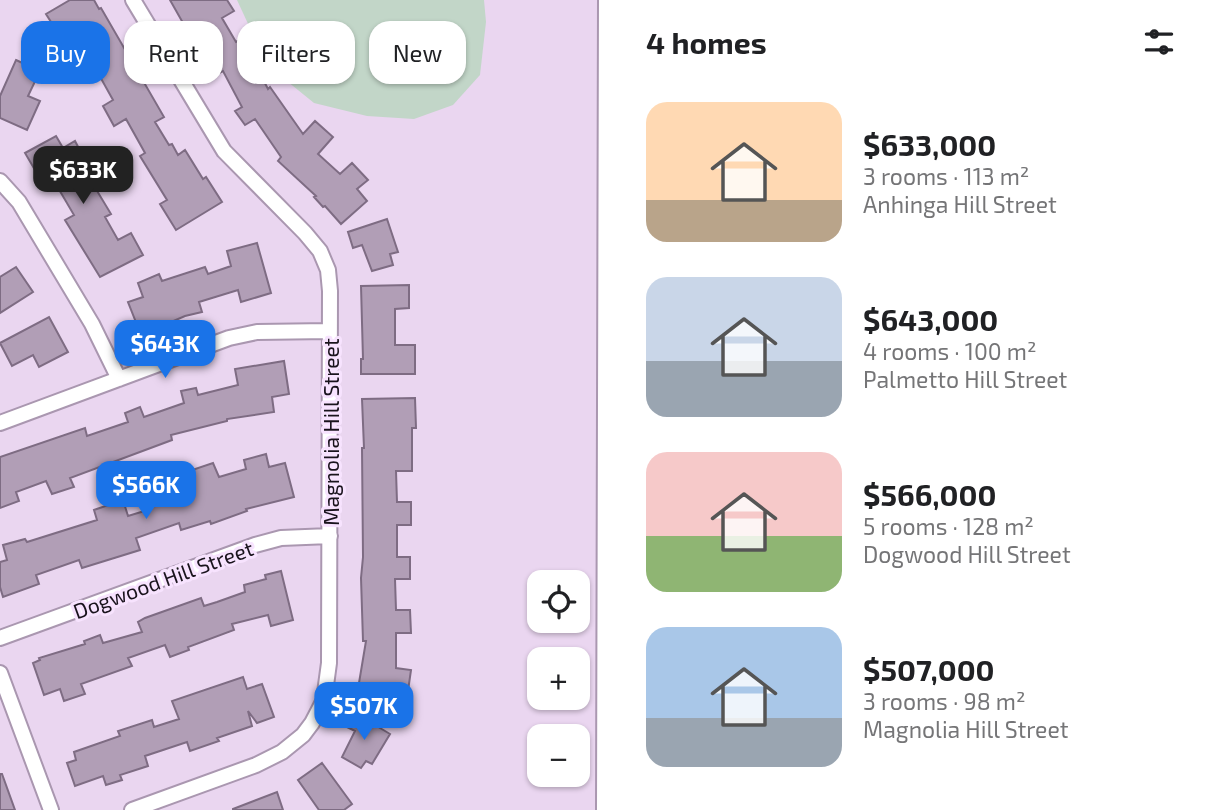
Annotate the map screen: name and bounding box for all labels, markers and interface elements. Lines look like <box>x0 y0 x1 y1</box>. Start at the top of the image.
chip: Buy <box>21 21 110 84</box>
chip: Rent <box>124 21 223 84</box>
chip: Filters <box>237 21 355 84</box>
chip: New <box>369 21 466 84</box>
icon: filters <box>1140 23 1178 61</box>
text: 4 homes <box>646 24 767 60</box>
text: $633,000 <box>863 126 996 162</box>
icon: home <box>702 130 786 214</box>
pin: $633K <box>34 146 132 206</box>
text: $633K <box>49 155 117 183</box>
text: 3 rooms · 113 m² <box>863 162 1029 190</box>
text: Anhinga Hill Street <box>863 190 1057 218</box>
text: $643,000 <box>863 301 998 337</box>
icon: home <box>702 305 786 389</box>
pin: $643K <box>116 320 214 380</box>
text: $643K <box>130 329 200 357</box>
text: 4 rooms · 100 m² <box>863 337 1037 365</box>
street label: Magnolia Hill Street <box>318 338 343 526</box>
text: Palmetto Hill Street <box>863 365 1067 393</box>
pin: $566K <box>97 462 195 521</box>
text: $566K <box>112 470 180 498</box>
text: $566,000 <box>863 476 996 512</box>
icon: home <box>702 480 786 564</box>
text: 5 rooms · 128 m² <box>863 512 1034 540</box>
street label: Dogwood Hill Street <box>70 535 256 623</box>
text: Dogwood Hill Street <box>863 540 1071 568</box>
map controls <box>527 570 590 787</box>
button: locate <box>527 570 590 633</box>
button: + <box>527 647 590 710</box>
text: $507,000 <box>863 651 995 687</box>
icon: home <box>702 655 786 739</box>
pin: $507K <box>315 682 413 742</box>
text: 3 rooms · 98 m² <box>863 687 1025 715</box>
text: $507K <box>330 691 398 719</box>
text: Magnolia Hill Street <box>863 715 1069 743</box>
button: − <box>527 724 590 787</box>

